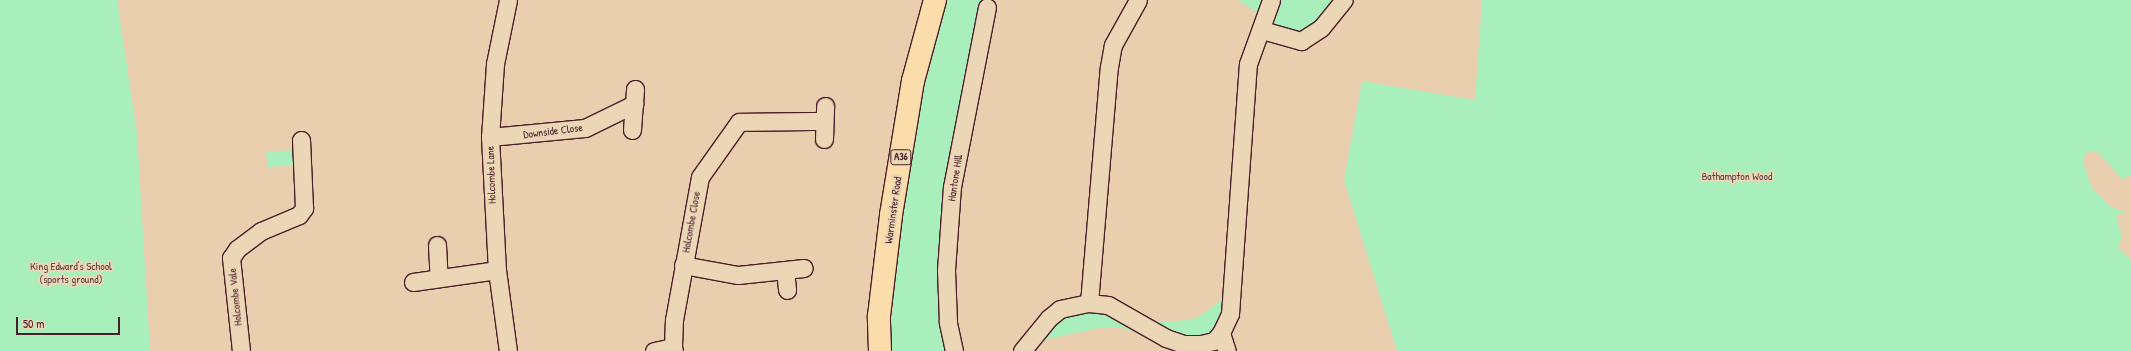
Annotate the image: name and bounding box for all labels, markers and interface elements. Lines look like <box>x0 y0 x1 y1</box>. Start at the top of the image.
street label: Downside Close <box>523 121 583 141</box>
street label: Holcombe Lane <box>483 146 499 204</box>
road number: A36 <box>890 149 912 165</box>
street label: Hantone Hill <box>945 154 965 202</box>
park label: Bathampton Wood <box>1702 169 1772 183</box>
street label: Warminster Road <box>882 176 904 244</box>
street label: Holcombe Close <box>679 190 703 254</box>
park label: King Edward's School (sports ground) <box>30 260 112 286</box>
street label: Holcombe Vale <box>225 268 245 326</box>
scale bar <box>18 309 122 335</box>
text: 50 m <box>23 315 44 332</box>

